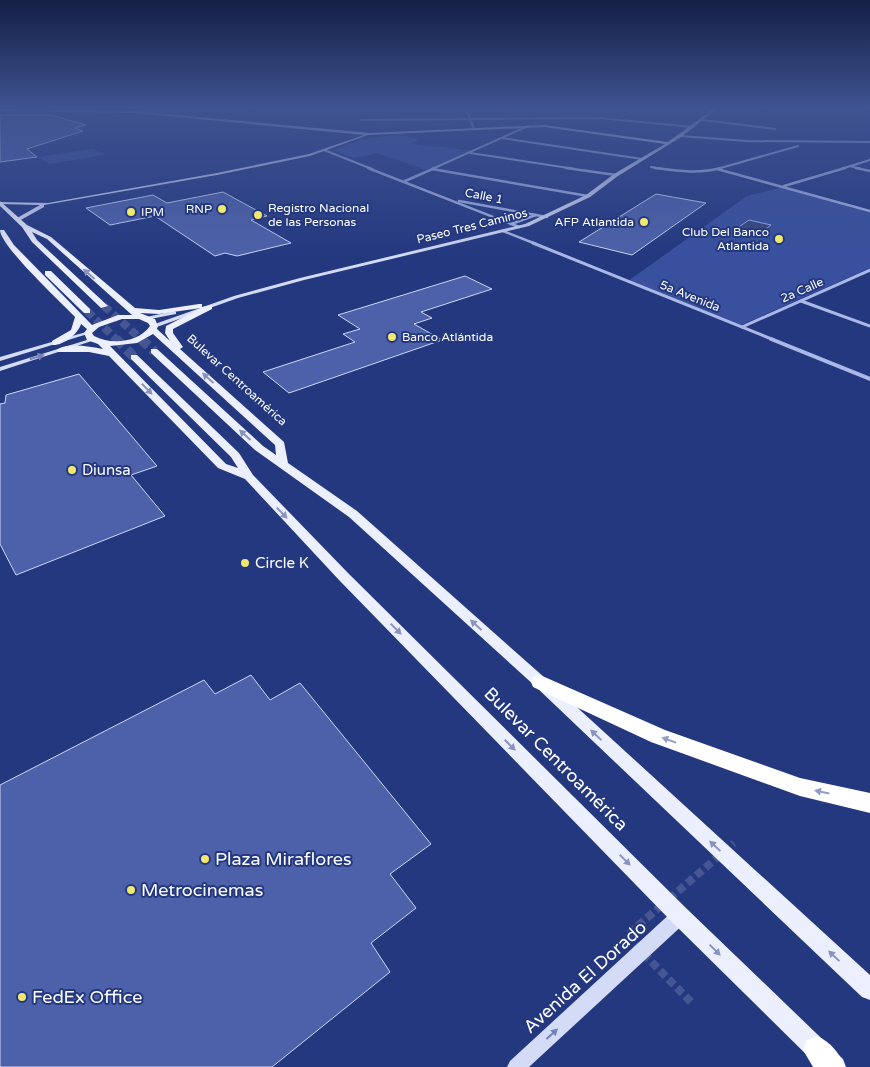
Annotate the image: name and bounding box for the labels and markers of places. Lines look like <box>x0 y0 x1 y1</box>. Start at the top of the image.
place label: Registro Nacional de las Personas <box>268 201 369 229</box>
place label: RNP <box>186 202 212 216</box>
marker: RNP <box>216 203 228 215</box>
place label: IPM <box>141 205 164 219</box>
marker: IPM <box>125 206 137 218</box>
marker: Registro Nacional de las Personas <box>252 209 264 221</box>
place label: AFP Atlantida <box>555 215 634 229</box>
marker: AFP Atlantida <box>638 216 650 228</box>
place label: Club Del Banco Atlantida <box>682 225 769 253</box>
marker: Club Del Banco Atlantida <box>773 233 785 245</box>
place label: Banco Atlántida <box>402 330 493 344</box>
marker: Banco Atlántida <box>386 331 398 343</box>
place label: Diunsa <box>82 461 131 479</box>
marker: Diunsa <box>66 464 78 476</box>
place label: Circle K <box>255 554 309 572</box>
marker: Circle K <box>239 557 251 569</box>
place label: Plaza Miraflores <box>215 848 352 870</box>
marker: Plaza Miraflores <box>199 853 211 865</box>
place label: Metrocinemas <box>141 879 263 901</box>
marker: Metrocinemas <box>125 884 137 896</box>
place label: FedEx Office <box>32 986 142 1008</box>
marker: FedEx Office <box>16 991 28 1003</box>

